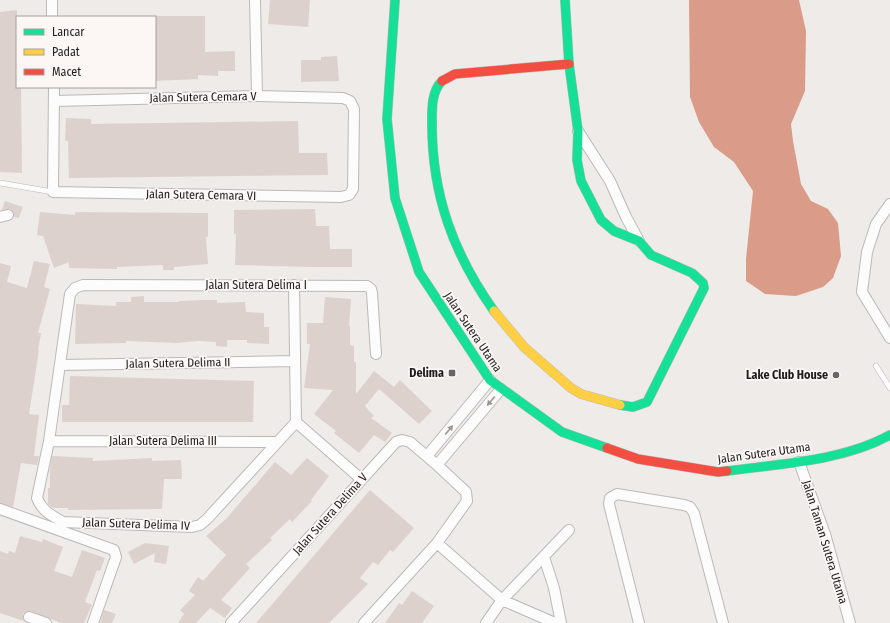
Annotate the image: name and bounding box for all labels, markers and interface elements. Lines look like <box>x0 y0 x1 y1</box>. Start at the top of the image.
legend <box>16 16 156 88</box>
text: Lancar <box>52 25 85 39</box>
text: Padat <box>52 45 80 59</box>
text: Macet <box>52 65 81 79</box>
street label: Jalan Sutera Cemara V <box>149 89 258 105</box>
street label: Jalan Sutera Cemara VI <box>146 187 256 203</box>
street label: Jalan Sutera Delima I <box>205 278 307 292</box>
street label: Jalan Sutera Utama <box>441 289 505 375</box>
street label: Jalan Sutera Delima II <box>125 355 231 371</box>
place label: Delima <box>409 366 444 380</box>
marker: Delima <box>447 368 457 378</box>
place label: Lake Club House <box>746 368 828 382</box>
marker: Lake Club House <box>831 370 841 380</box>
one-way arrow <box>486 396 495 406</box>
one-way arrow <box>444 425 453 435</box>
street label: Jalan Sutera Delima III <box>109 434 217 448</box>
street label: Jalan Sutera Utama <box>717 440 811 466</box>
street label: Jalan Sutera Delima V <box>290 470 371 558</box>
street label: Jalan Taman Sutera Utama <box>800 478 851 606</box>
street label: Jalan Sutera Delima IV <box>82 515 191 533</box>

